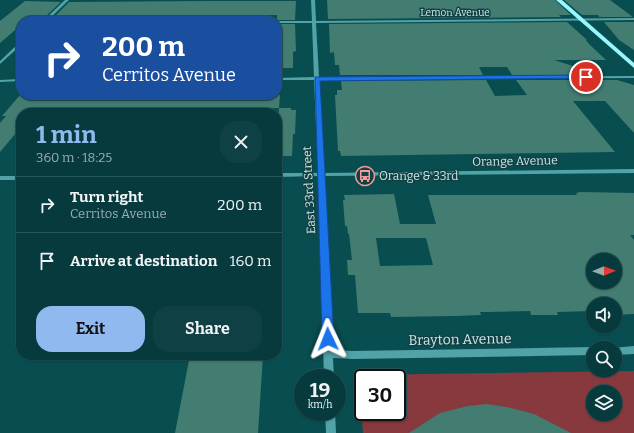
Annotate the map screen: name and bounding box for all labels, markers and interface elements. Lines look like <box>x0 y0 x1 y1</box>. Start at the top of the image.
street label: Lemon Avenue <box>420 7 490 19</box>
text: 200 m <box>102 30 185 63</box>
icon: right <box>36 32 88 84</box>
pin <box>569 60 603 94</box>
text: Cerritos Avenue <box>102 64 236 86</box>
icon: arrive <box>575 66 597 88</box>
text: 1 min <box>36 121 97 149</box>
button: close <box>220 121 262 163</box>
street label: East 33rd Street <box>300 145 318 234</box>
text: 360 m · 18:25 <box>36 150 112 165</box>
street label: Orange Avenue <box>472 153 558 169</box>
bus stop icon: Orange & 33rd <box>354 165 376 187</box>
place label: Orange & 33rd <box>379 169 458 183</box>
text: Turn right <box>70 188 143 206</box>
icon: right <box>36 194 58 216</box>
text: 200 m <box>217 196 262 214</box>
text: Cerritos Avenue <box>70 206 167 221</box>
icon: arrive <box>36 250 58 272</box>
text: Arrive at destination <box>70 252 217 270</box>
text: 160 m <box>229 252 271 270</box>
north arrow <box>586 253 622 289</box>
map controls <box>586 253 622 421</box>
button: sound <box>586 297 622 333</box>
button: Exit <box>36 306 145 352</box>
button: Share <box>153 306 262 352</box>
position arrow <box>307 318 349 360</box>
street label: Brayton Avenue <box>408 330 512 349</box>
button: search <box>586 341 622 377</box>
speed limit sign: 30 <box>354 369 406 421</box>
text: 19 <box>310 378 330 402</box>
button: layers <box>586 385 622 421</box>
text: km/h <box>308 399 332 411</box>

